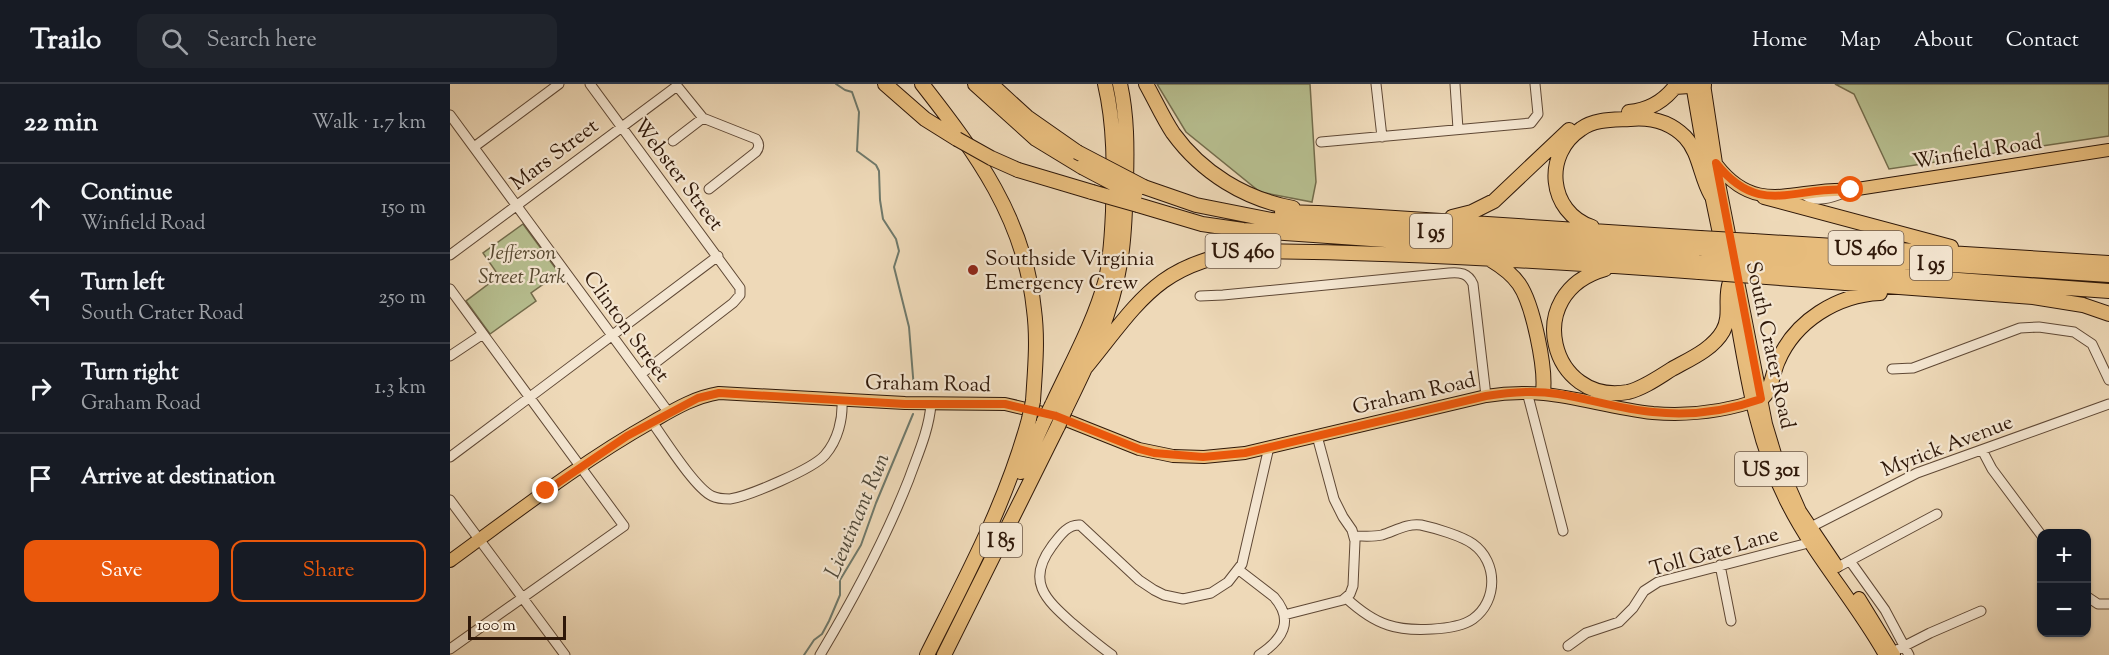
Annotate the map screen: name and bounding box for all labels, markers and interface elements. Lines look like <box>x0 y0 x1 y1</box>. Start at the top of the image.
search box <box>137 14 557 68</box>
text: Trailo <box>30 21 101 61</box>
icon: search <box>158 25 191 58</box>
text: Search here <box>206 25 317 57</box>
text: Home <box>1752 26 1807 56</box>
text: Map <box>1840 26 1881 56</box>
text: About <box>1914 26 1973 56</box>
text: Contact <box>2006 26 2079 56</box>
text: 22 min <box>24 105 98 142</box>
text: Walk · 1.7 km <box>312 109 426 138</box>
street label: Mars Street <box>505 112 606 199</box>
street label: Webster Street <box>625 113 730 238</box>
street label: Winfield Road <box>1910 128 2044 178</box>
route start <box>1837 176 1863 202</box>
text: Continue <box>81 178 172 210</box>
icon: ahead <box>24 192 57 225</box>
text: 150 m <box>381 194 426 223</box>
text: Winfield Road <box>81 210 206 239</box>
road number: I 95 <box>1410 214 1452 248</box>
road number: US 460 <box>1828 231 1904 265</box>
road number: US 460 <box>1206 234 1280 268</box>
park label: Jefferson Street Park <box>478 239 566 293</box>
place label: Southside Virginia Emergency Crew <box>985 245 1155 299</box>
road number: I 95 <box>1910 246 1952 280</box>
street label: South Crater Road <box>1737 259 1801 432</box>
marker: Southside Virginia Emergency Crew <box>966 263 980 277</box>
street label: Clinton Street <box>575 265 676 389</box>
text: Turn left <box>81 268 164 300</box>
icon: left <box>24 282 57 315</box>
text: 250 m <box>378 284 426 313</box>
text: South Crater Road <box>81 300 243 329</box>
text: Turn right <box>81 358 178 390</box>
street label: Graham Road <box>1350 366 1479 424</box>
street label: Graham Road <box>865 369 991 401</box>
icon: right <box>24 372 57 405</box>
text: 1.3 km <box>374 374 426 403</box>
text: Graham Road <box>81 390 201 419</box>
street label: Myrick Avenue <box>1878 408 2018 486</box>
water label: Lieutinant Run <box>818 448 900 584</box>
road number: US 301 <box>1735 452 1807 486</box>
icon: arrive <box>24 462 57 495</box>
text: Arrive at destination <box>81 462 276 494</box>
route end <box>532 477 558 503</box>
street label: Toll Gate Lane <box>1647 520 1783 586</box>
road number: I 85 <box>980 523 1022 557</box>
map controls <box>2037 529 2091 637</box>
button: + <box>2037 529 2091 583</box>
button: Save <box>24 540 219 602</box>
button: Share <box>231 540 426 602</box>
button: − <box>2037 583 2091 637</box>
scale bar <box>468 613 566 640</box>
text: 100 m <box>477 615 516 638</box>

